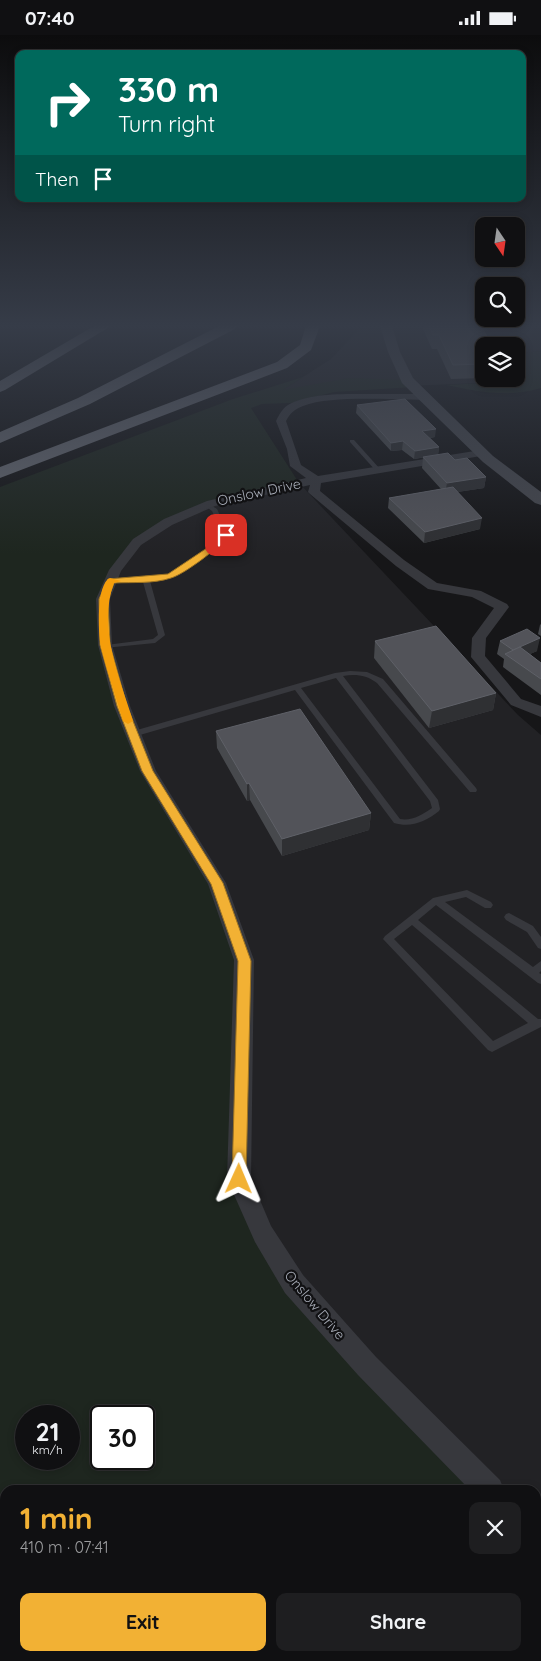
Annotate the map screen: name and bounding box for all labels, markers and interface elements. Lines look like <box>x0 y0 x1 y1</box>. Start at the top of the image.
text: 07:40 <box>25 6 74 30</box>
text: 330 m <box>118 67 219 111</box>
icon: right <box>35 70 100 135</box>
text: Turn right <box>118 110 215 138</box>
icon: arrive <box>89 165 117 193</box>
text: Then <box>35 167 79 191</box>
north arrow <box>475 217 525 267</box>
map controls <box>475 217 525 387</box>
button: search <box>475 277 525 327</box>
button: layers <box>475 337 525 387</box>
street label: Onslow Drive <box>216 474 303 510</box>
pin <box>205 514 247 556</box>
icon: arrive <box>212 521 240 549</box>
position arrow <box>212 1152 264 1204</box>
street label: Onslow Drive <box>281 1267 349 1343</box>
speed limit sign: 30 <box>90 1405 155 1470</box>
text: 21 <box>36 1416 59 1447</box>
text: km/h <box>32 1442 63 1457</box>
text: 1 min <box>20 1499 93 1537</box>
button: close <box>469 1502 521 1554</box>
text: 410 m · 07:41 <box>20 1537 109 1557</box>
button: Exit <box>20 1593 266 1651</box>
button: Share <box>276 1593 521 1651</box>

